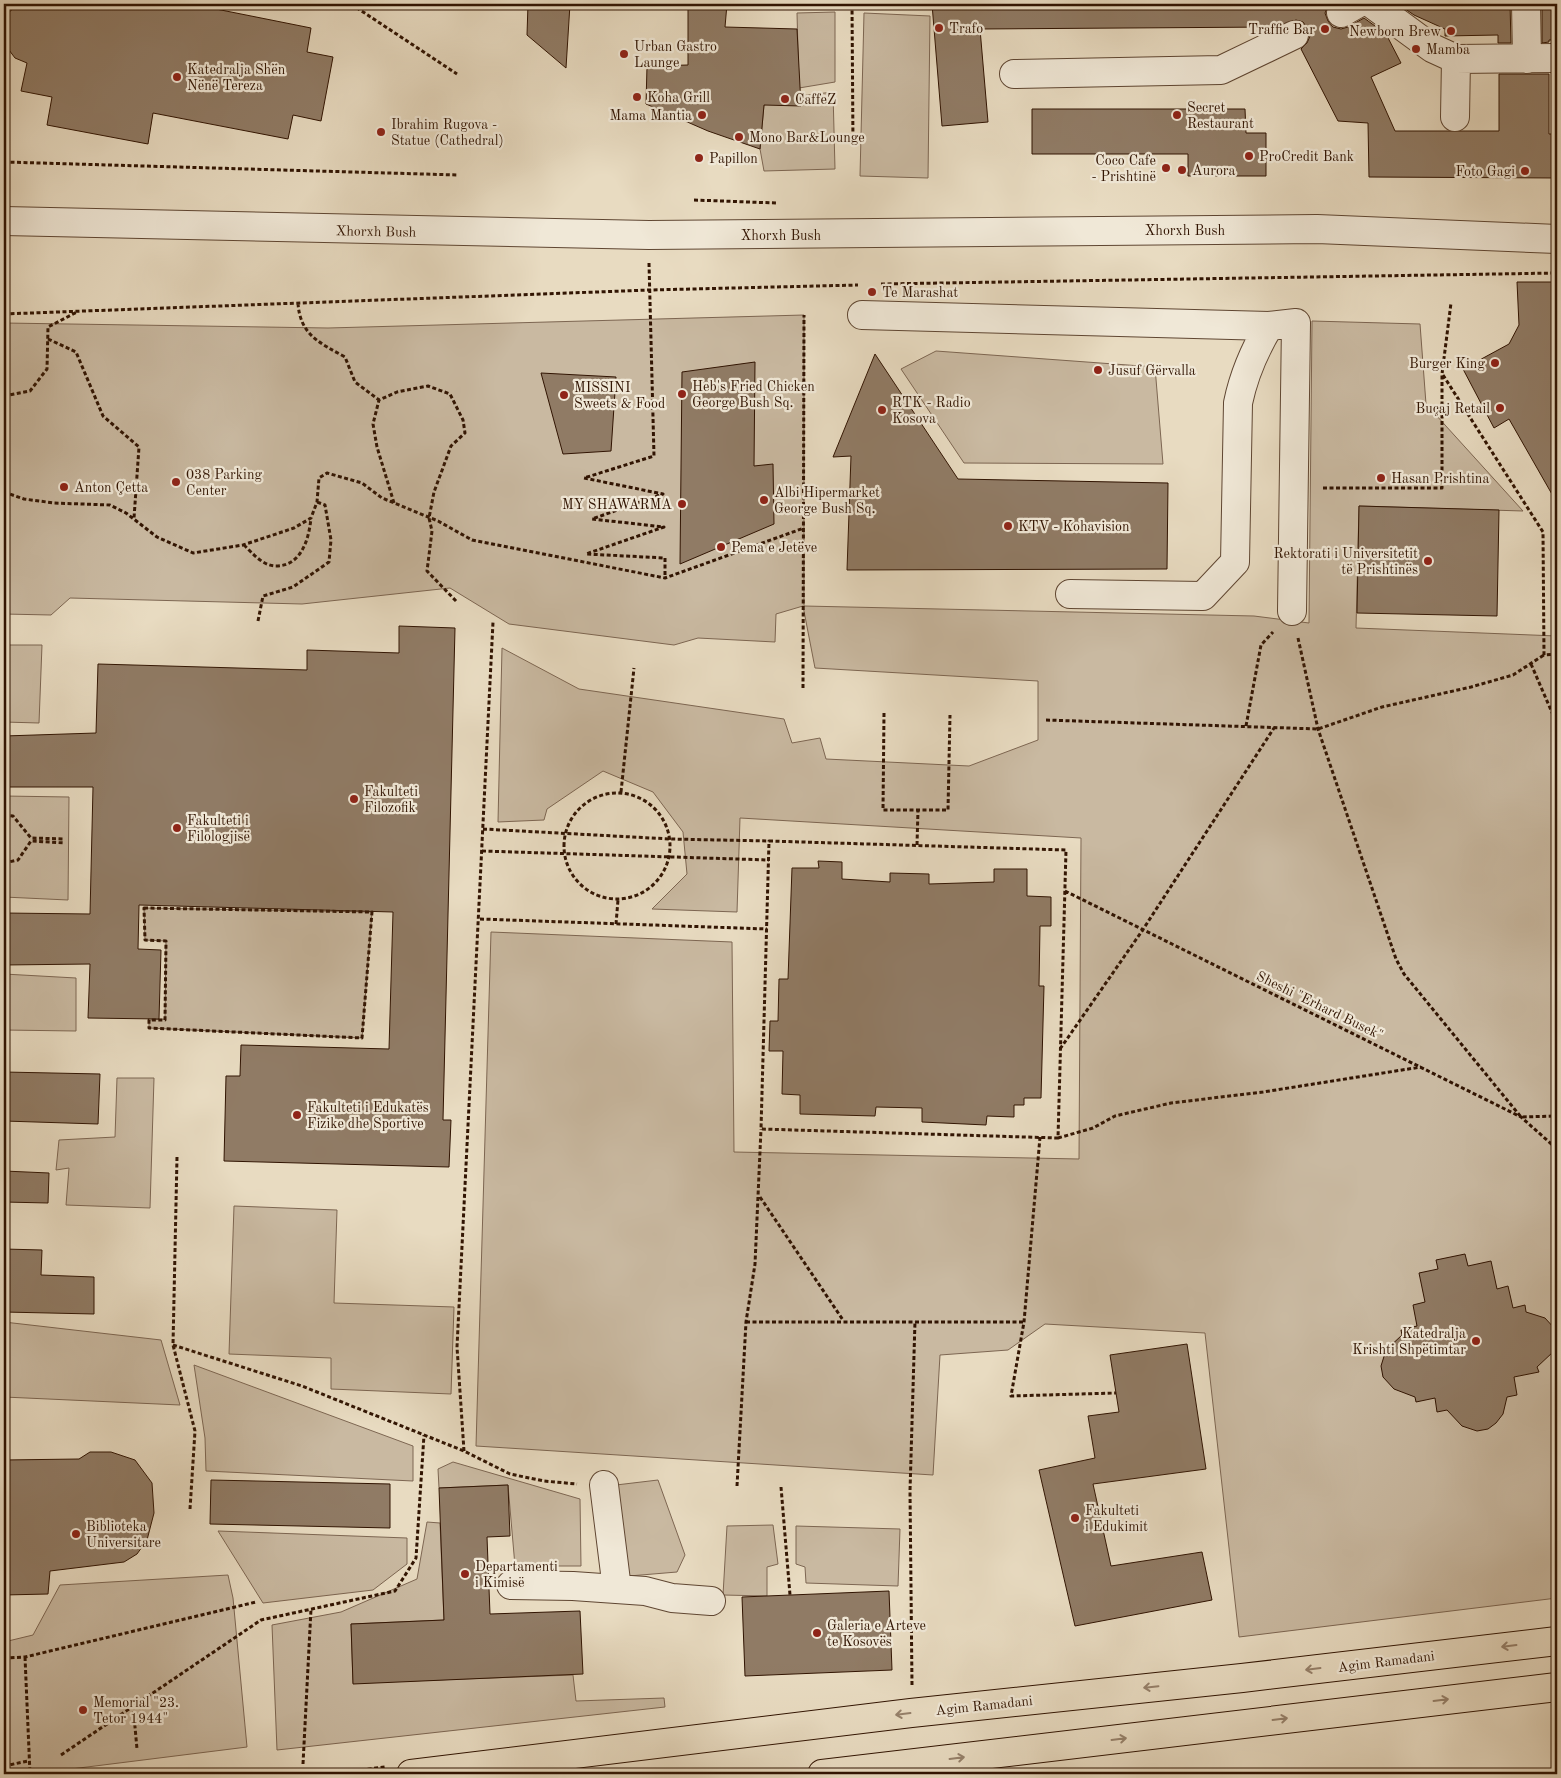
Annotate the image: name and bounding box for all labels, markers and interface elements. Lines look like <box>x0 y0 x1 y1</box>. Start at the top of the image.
marker: Trafo <box>933 22 945 34</box>
place label: Trafo <box>949 22 983 36</box>
place label: Traffic Bar <box>1248 23 1315 37</box>
marker: Traffic Bar <box>1319 23 1331 35</box>
place label: Newborn Brew <box>1349 25 1441 39</box>
marker: Newborn Brew <box>1445 25 1457 37</box>
place label: Urban Gastro Launge <box>634 40 717 70</box>
marker: Mamba <box>1410 43 1422 55</box>
place label: Mamba <box>1426 43 1470 57</box>
marker: Urban Gastro Launge <box>618 48 630 60</box>
place label: Katedralja Shën Nënë Tereza <box>187 63 286 93</box>
marker: Katedralja Shën Nënë Tereza <box>171 71 183 83</box>
marker: Koha Grill <box>631 91 643 103</box>
place label: Koha Grill <box>647 91 710 105</box>
marker: CaffeZ <box>779 93 791 105</box>
place label: CaffeZ <box>795 93 836 107</box>
place label: Secret Restaurant <box>1187 101 1254 131</box>
place label: Mama Mantia <box>610 109 692 123</box>
marker: Mama Mantia <box>696 109 708 121</box>
marker: Secret Restaurant <box>1171 109 1183 121</box>
place label: Ibrahim Rugova - Statue (Cathedral) <box>391 118 504 148</box>
marker: Ibrahim Rugova - Statue (Cathedral) <box>375 126 387 138</box>
marker: Mono Bar&Lounge <box>733 131 745 143</box>
place label: Mono Bar&Lounge <box>749 131 865 145</box>
marker: ProCredit Bank <box>1243 150 1255 162</box>
place label: ProCredit Bank <box>1259 150 1354 164</box>
marker: Papillon <box>693 152 705 164</box>
place label: Papillon <box>709 152 758 166</box>
place label: Coco Cafe - Prishtinë <box>1091 154 1156 184</box>
marker: Coco Cafe - Prishtinë <box>1160 162 1172 174</box>
marker: Aurora <box>1176 164 1188 176</box>
place label: Aurora <box>1192 164 1236 178</box>
place label: Foto Gagi <box>1456 165 1515 179</box>
marker: Foto Gagi <box>1519 165 1531 177</box>
street label: Xhorxh Bush <box>336 224 417 240</box>
street label: Xhorxh Bush <box>1145 224 1226 238</box>
street label: Xhorxh Bush <box>741 229 822 243</box>
marker: Te Marashat <box>866 286 878 298</box>
place label: Te Marashat <box>882 286 958 300</box>
place label: Burger King <box>1409 357 1485 371</box>
marker: Burger King <box>1489 357 1501 369</box>
marker: Jusuf Gërvalla <box>1092 364 1104 376</box>
place label: Jusuf Gërvalla <box>1108 364 1196 378</box>
place label: Heb's Fried Chicken George Bush Sq. <box>692 380 815 410</box>
place label: MISSINI Sweets & Food <box>574 381 665 411</box>
marker: Heb's Fried Chicken George Bush Sq. <box>676 388 688 400</box>
marker: MISSINI Sweets & Food <box>558 389 570 401</box>
place label: RTK - Radio Kosova <box>892 396 971 426</box>
place label: Buçaj Retail <box>1416 402 1490 416</box>
marker: Buçaj Retail <box>1494 402 1506 414</box>
marker: RTK - Radio Kosova <box>876 404 888 416</box>
place label: 038 Parking Center <box>186 468 262 498</box>
marker: Hasan Prishtina <box>1375 472 1387 484</box>
place label: Hasan Prishtina <box>1391 472 1489 486</box>
marker: 038 Parking Center <box>170 476 182 488</box>
marker: Anton Çetta <box>58 481 70 493</box>
place label: Anton Çetta <box>74 481 148 495</box>
place label: Albi Hipermarket George Bush Sq. <box>774 486 880 516</box>
marker: Albi Hipermarket George Bush Sq. <box>758 494 770 506</box>
place label: MY SHAWARMA <box>562 498 672 512</box>
marker: MY SHAWARMA <box>676 498 688 510</box>
marker: KTV - Kohavision <box>1002 520 1014 532</box>
place label: KTV - Kohavision <box>1018 520 1130 534</box>
marker: Pema e Jetëve <box>715 541 727 553</box>
place label: Pema e Jetëve <box>731 541 817 555</box>
place label: Rektorati i Universitetit të Prishtinës <box>1273 547 1418 577</box>
marker: Rektorati i Universitetit të Prishtinës <box>1422 555 1434 567</box>
place label: Fakulteti Filozofik <box>364 785 418 815</box>
marker: Fakulteti Filozofik <box>348 793 360 805</box>
place label: Fakulteti i Filologjisë <box>187 814 250 844</box>
marker: Fakulteti i Filologjisë <box>171 822 183 834</box>
street label: Sheshi "Erhard Busek" <box>1254 969 1385 1043</box>
place label: Fakulteti i Edukatës Fizike dhe Sportive <box>307 1101 429 1131</box>
marker: Fakulteti i Edukatës Fizike dhe Sportive <box>291 1109 303 1121</box>
place label: Katedralja Krishti Shpëtimtar <box>1352 1327 1466 1357</box>
marker: Katedralja Krishti Shpëtimtar <box>1470 1335 1482 1347</box>
place label: Fakulteti i Edukimit <box>1085 1504 1148 1534</box>
marker: Fakulteti i Edukimit <box>1069 1512 1081 1524</box>
place label: Biblioteka Universitare <box>86 1520 161 1550</box>
marker: Biblioteka Universitare <box>70 1528 82 1540</box>
place label: Departamenti i Kimisë <box>475 1560 558 1590</box>
marker: Departamenti i Kimisë <box>459 1568 471 1580</box>
place label: Galeria e Arteve te Kosovës <box>827 1619 926 1649</box>
marker: Galeria e Arteve te Kosovës <box>811 1627 823 1639</box>
one-way arrow <box>1501 1641 1517 1651</box>
street label: Agim Ramadani <box>1337 1649 1436 1675</box>
one-way arrow <box>1305 1664 1321 1674</box>
one-way arrow <box>1144 1682 1160 1692</box>
street label: Agim Ramadani <box>935 1694 1034 1718</box>
one-way arrow <box>1433 1695 1449 1705</box>
place label: Memorial "23. Tetor 1944" <box>93 1696 179 1726</box>
marker: Memorial "23. Tetor 1944" <box>77 1704 89 1716</box>
one-way arrow <box>895 1709 911 1719</box>
one-way arrow <box>1272 1714 1288 1724</box>
one-way arrow <box>1110 1734 1126 1744</box>
one-way arrow <box>949 1753 965 1763</box>

